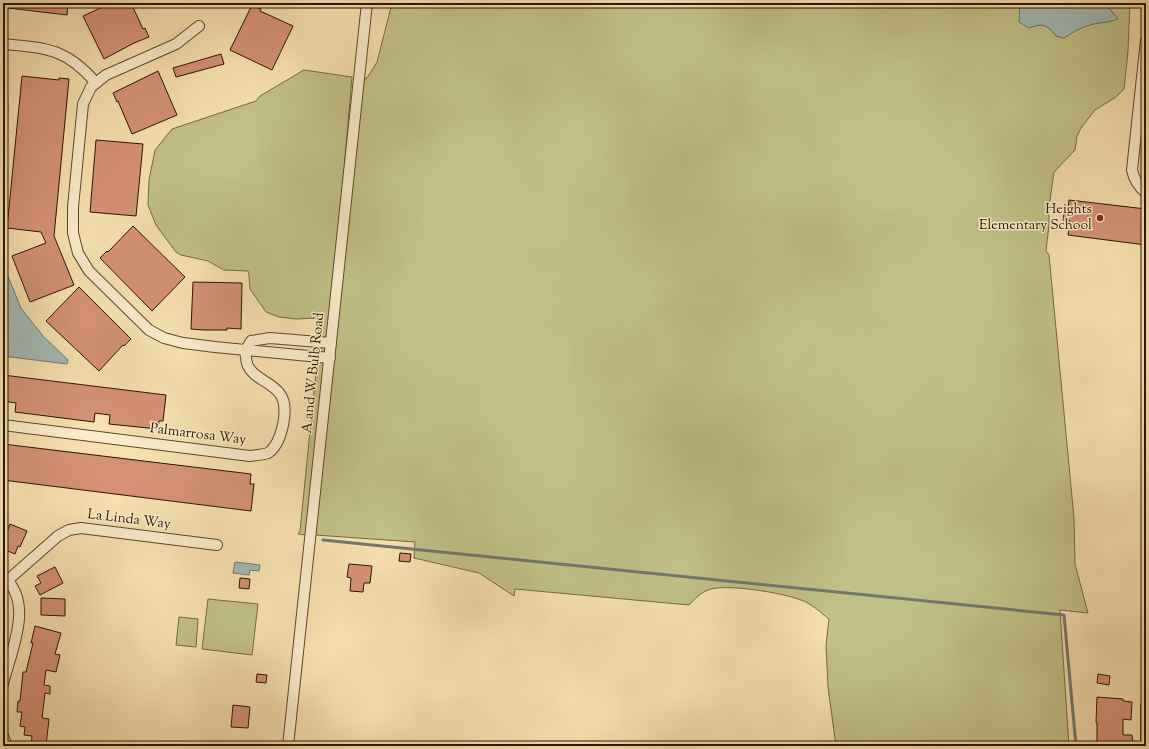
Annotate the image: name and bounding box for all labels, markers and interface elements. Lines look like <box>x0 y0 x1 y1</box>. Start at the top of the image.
place label: Heights Elementary School <box>979 200 1092 236</box>
marker: Heights Elementary School <box>1095 213 1105 223</box>
street label: A and W Bulb Road <box>298 312 330 434</box>
street label: Palmarrosa Way <box>149 419 247 451</box>
street label: La Linda Way <box>86 505 172 535</box>

